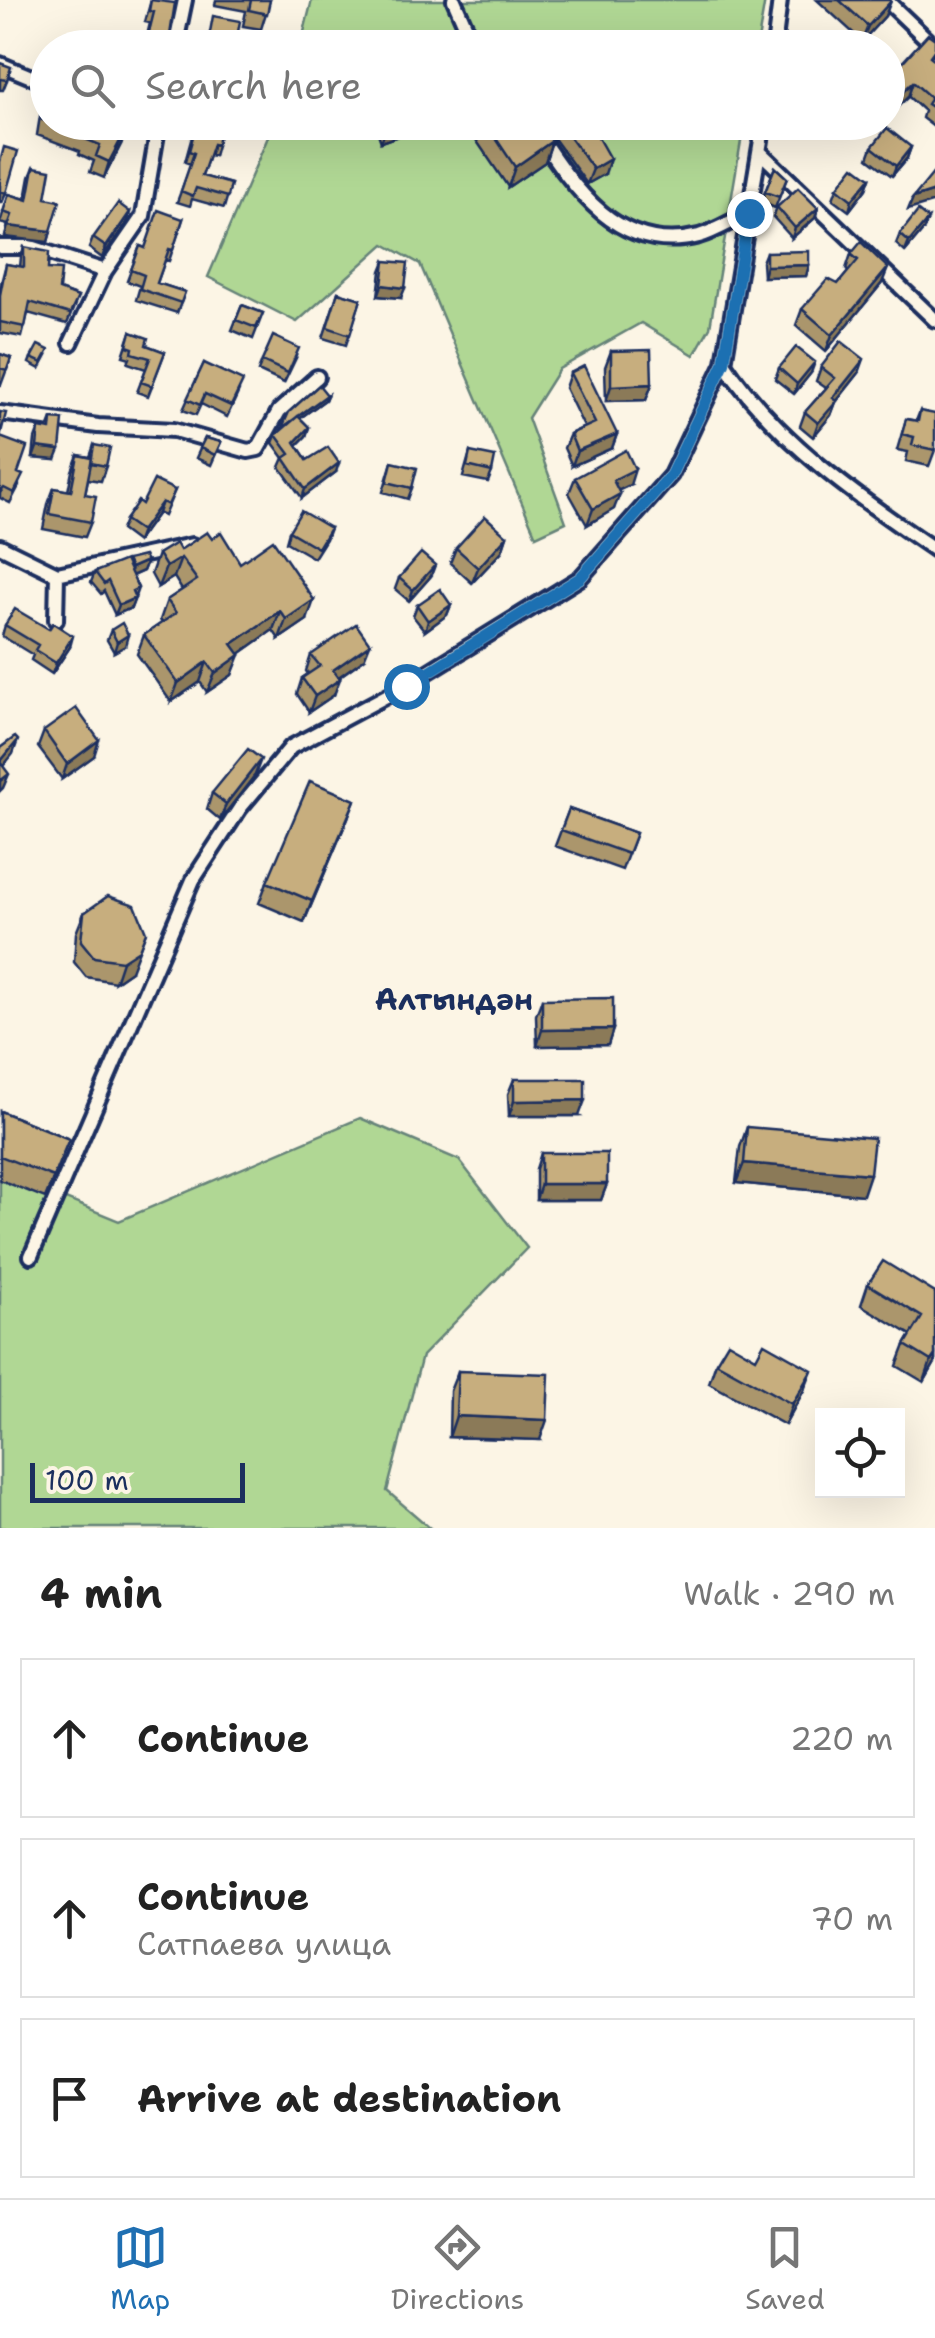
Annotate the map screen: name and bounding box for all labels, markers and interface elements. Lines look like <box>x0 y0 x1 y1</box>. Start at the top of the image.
search box <box>30 30 905 140</box>
icon: search <box>65 58 120 113</box>
text: Search here <box>145 60 362 111</box>
route end <box>727 191 773 237</box>
route start <box>384 664 430 710</box>
district label: Алтындән <box>375 979 533 1020</box>
map controls <box>815 1408 905 1498</box>
button: locate <box>815 1408 905 1498</box>
scale bar <box>30 1458 245 1502</box>
text: 100 m <box>45 1461 129 1499</box>
text: 4 min <box>40 1565 162 1621</box>
text: Walk · 290 m <box>683 1572 895 1615</box>
icon: ahead <box>42 1711 97 1766</box>
text: Continue <box>137 1713 309 1764</box>
text: 220 m <box>790 1717 893 1760</box>
text: Continue <box>137 1871 309 1922</box>
icon: ahead <box>42 1891 97 1946</box>
text: 70 m <box>810 1897 893 1940</box>
text: Сатпаева улица <box>137 1922 391 1965</box>
icon: arrive <box>42 2071 97 2126</box>
text: Arrive at destination <box>137 2073 561 2124</box>
tab: Map <box>110 2220 170 2318</box>
tab: Directions <box>391 2220 524 2318</box>
tab: Saved <box>745 2220 825 2318</box>

